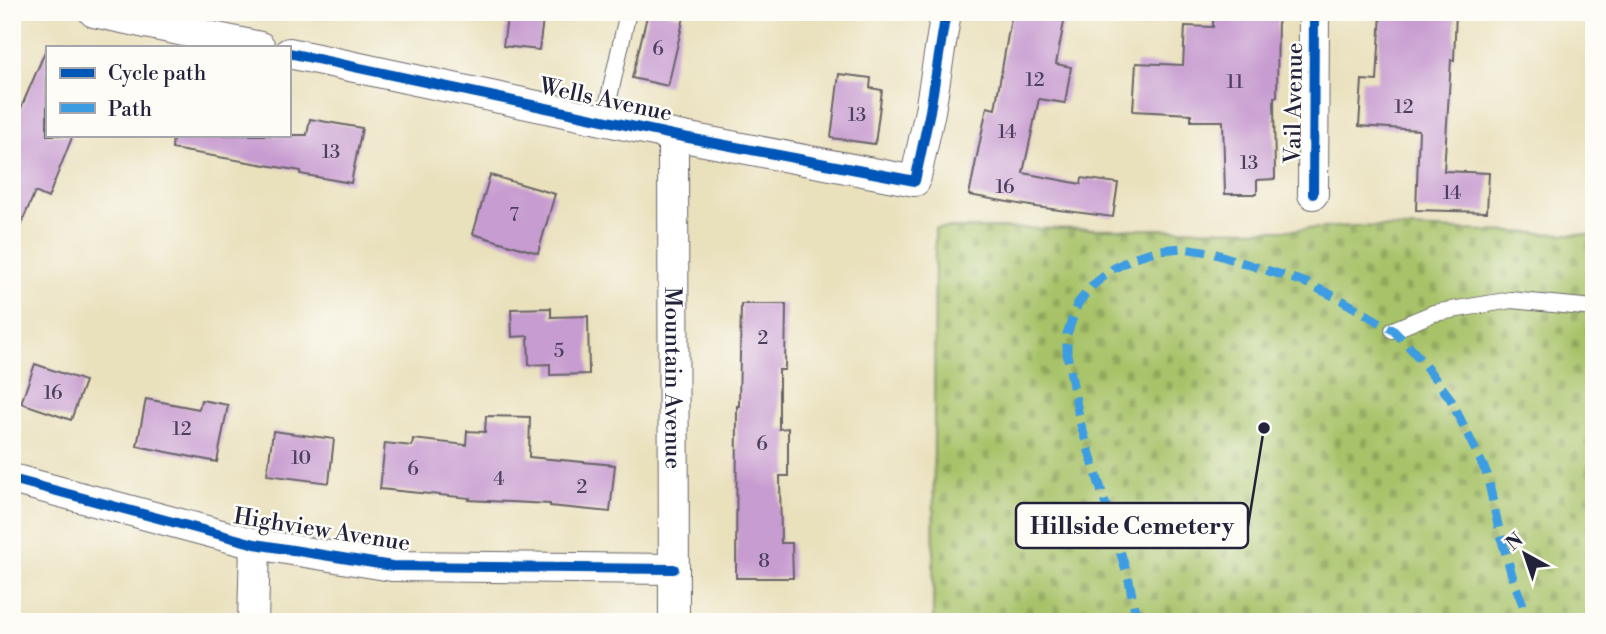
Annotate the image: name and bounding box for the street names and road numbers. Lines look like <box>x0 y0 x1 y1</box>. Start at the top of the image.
street label: Vail Avenue <box>1279 42 1309 165</box>
street label: Wells Avenue <box>536 72 675 128</box>
street label: Mountain Avenue <box>658 287 687 469</box>
street label: Highview Avenue <box>232 502 412 558</box>

